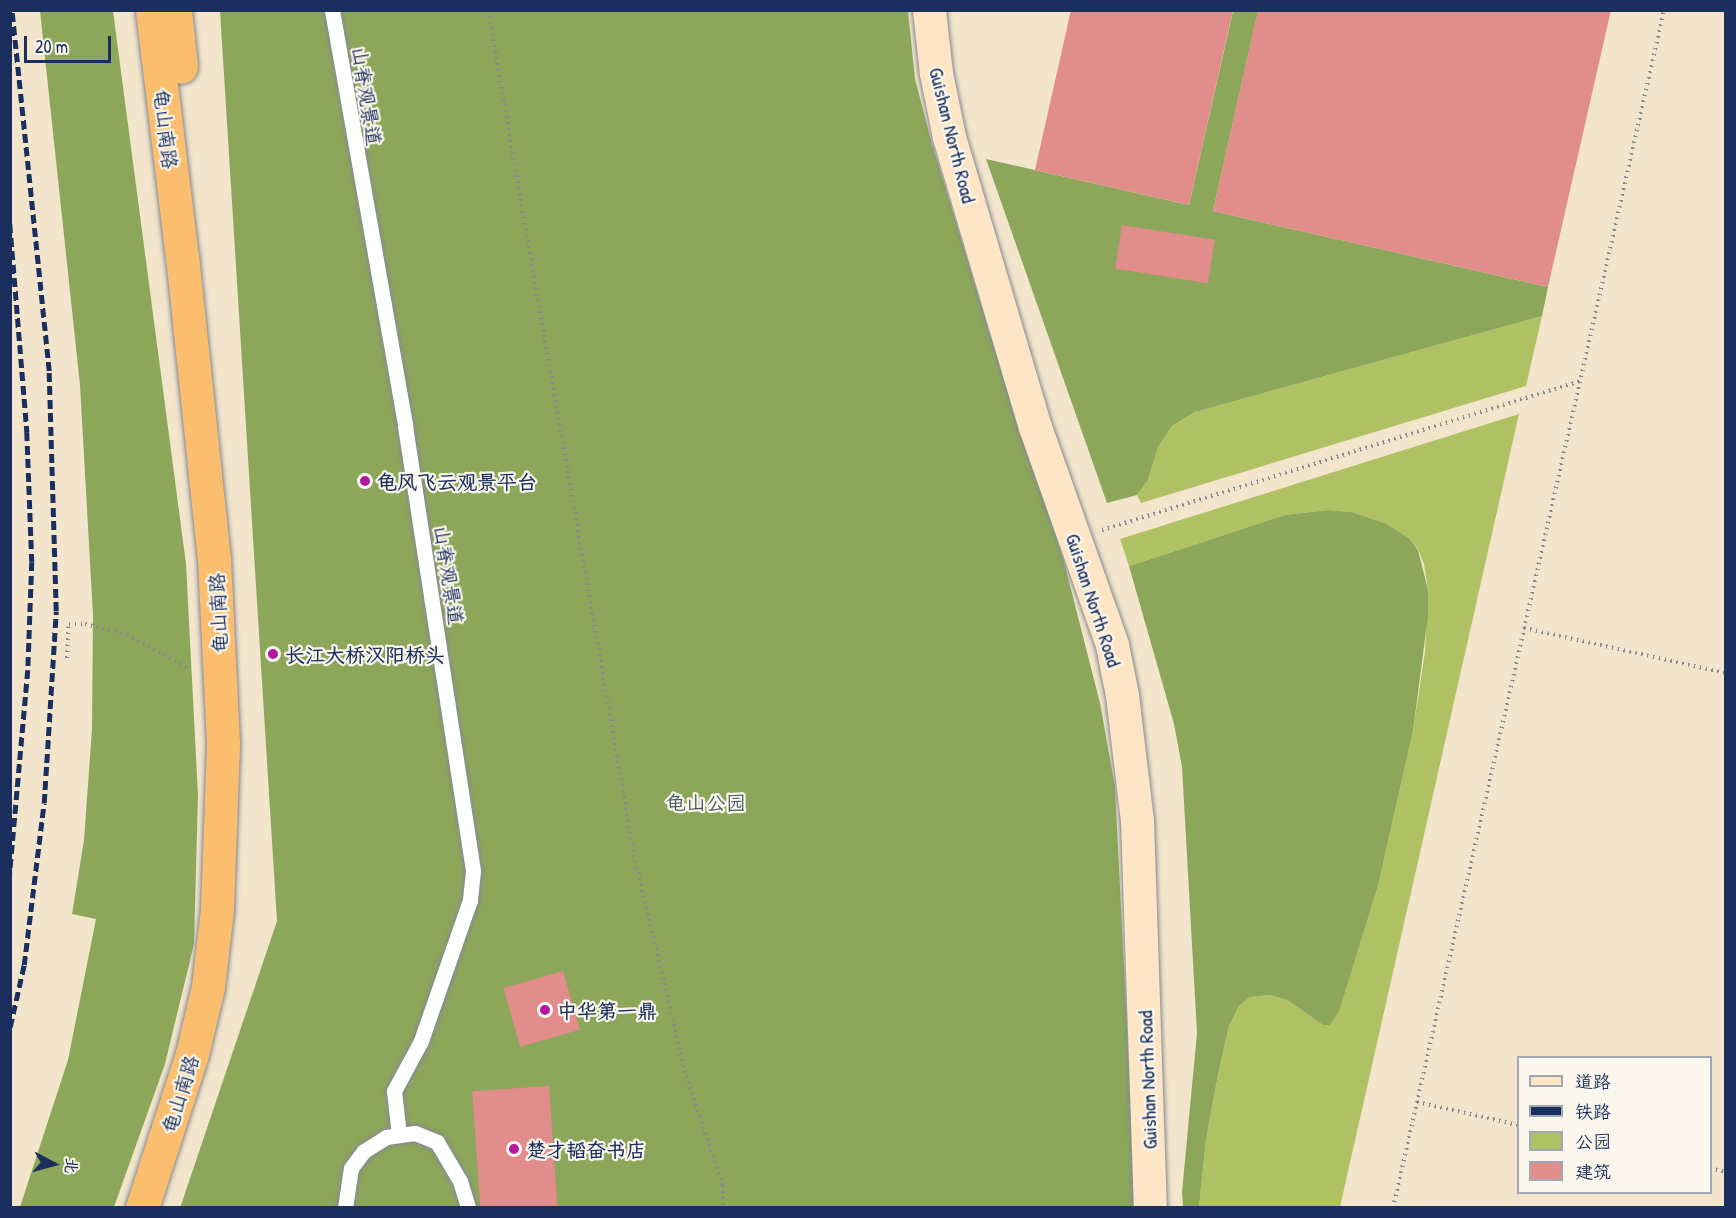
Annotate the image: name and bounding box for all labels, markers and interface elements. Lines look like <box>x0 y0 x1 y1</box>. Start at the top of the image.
scale bar <box>27 24 114 62</box>
text: 20 m <box>35 34 68 59</box>
street label: 山脊观景道 <box>347 45 387 147</box>
street label: Guishan North Road <box>925 65 981 205</box>
street label: 龟山南路 <box>149 88 183 170</box>
place label: 龟风飞云观景平台 <box>377 469 537 493</box>
marker: 龟风飞云观景平台 <box>358 474 372 488</box>
street label: 山脊观景道 <box>429 524 469 626</box>
street label: Guishan North Road <box>1061 530 1127 670</box>
street label: 龟山南路 <box>204 572 232 654</box>
place label: 长江大桥汉阳桥头 <box>285 642 445 666</box>
marker: 长江大桥汉阳桥头 <box>266 647 280 661</box>
park label: 龟山公园 <box>666 790 746 814</box>
place label: 中华第一鼎 <box>557 998 657 1022</box>
marker: 中华第一鼎 <box>538 1003 552 1017</box>
street label: Guishan North Road <box>1133 1010 1161 1150</box>
street label: 龟山南路 <box>157 1052 203 1136</box>
legend <box>1517 1056 1712 1194</box>
text: 道路 <box>1575 1069 1611 1094</box>
text: 铁路 <box>1575 1099 1611 1124</box>
text: 公园 <box>1575 1129 1611 1154</box>
north arrow <box>24 1134 84 1194</box>
place label: 楚才韬奋书店 <box>526 1137 646 1161</box>
marker: 楚才韬奋书店 <box>507 1142 521 1156</box>
text: 北 <box>60 1157 84 1175</box>
text: 建筑 <box>1575 1159 1611 1184</box>

